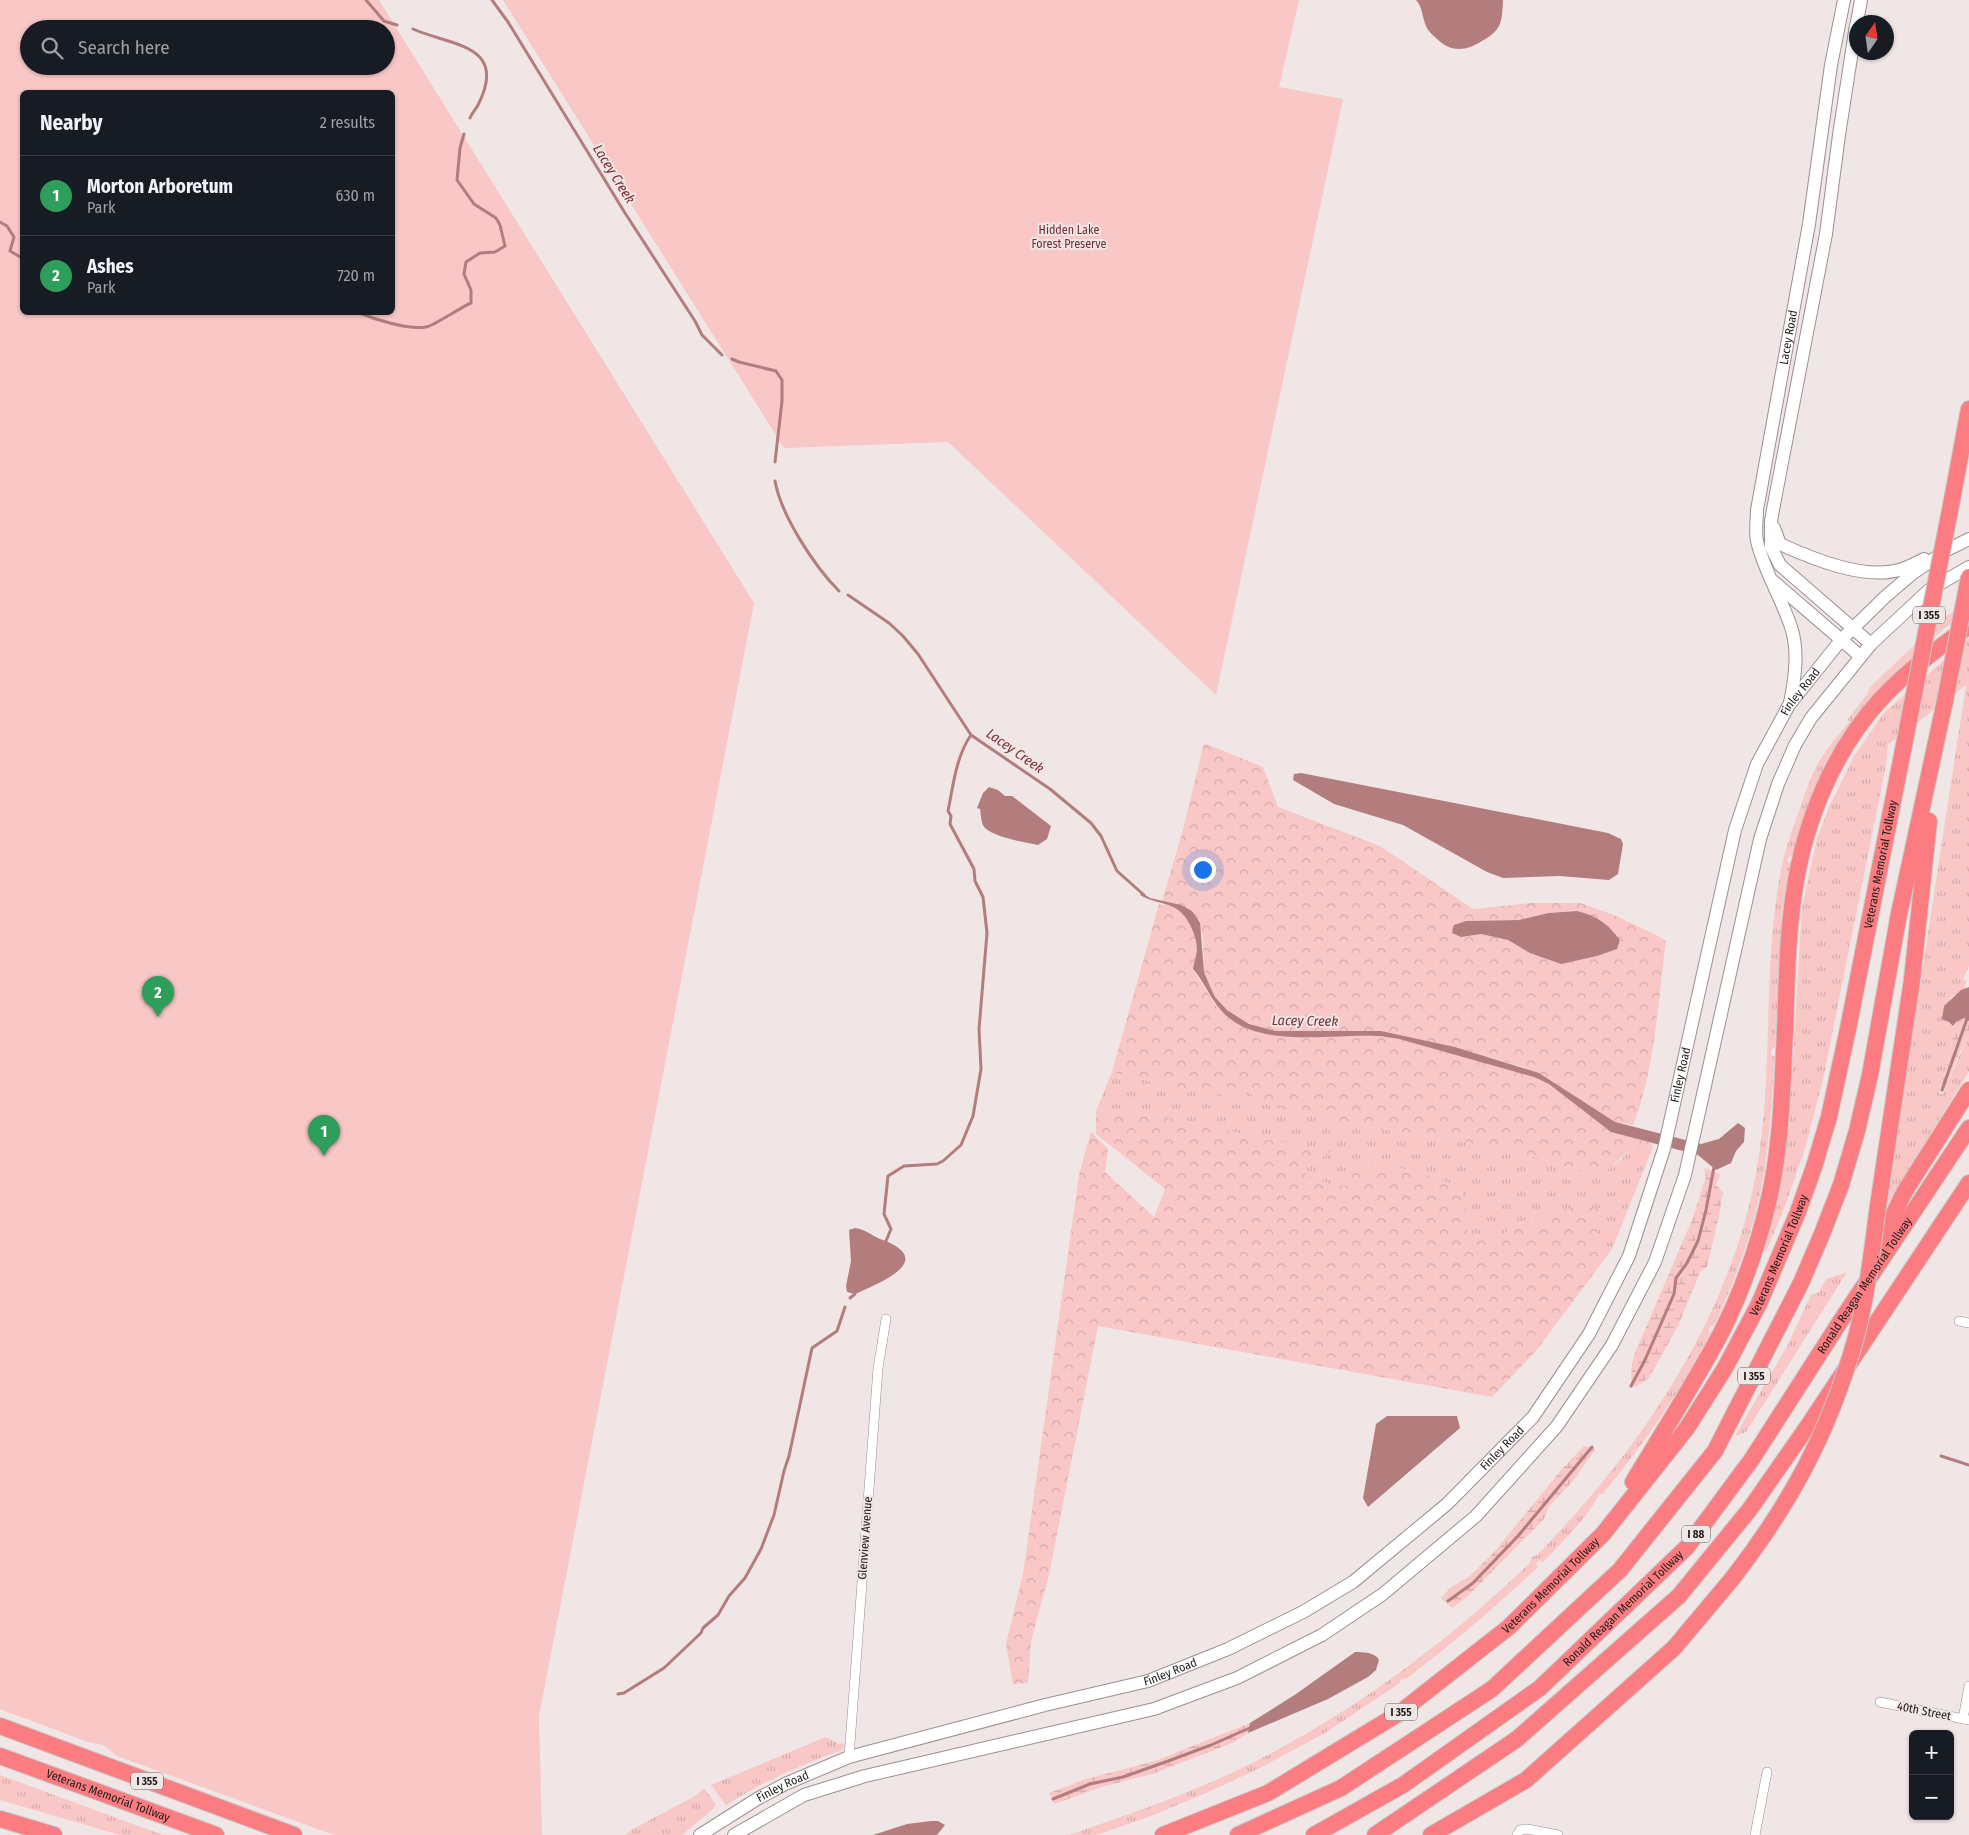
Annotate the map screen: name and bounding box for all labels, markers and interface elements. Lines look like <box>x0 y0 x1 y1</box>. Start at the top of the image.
north arrow <box>1849 15 1894 60</box>
search box <box>20 20 395 75</box>
icon: search <box>38 34 66 62</box>
text: Search here <box>78 36 170 59</box>
text: Nearby <box>40 110 102 136</box>
text: 2 results <box>320 113 375 132</box>
water label: Lacey Creek <box>589 141 639 207</box>
text: Morton Arboretum <box>87 175 233 198</box>
text: 1 <box>53 186 59 205</box>
text: 630 m <box>336 186 375 205</box>
text: Park <box>87 198 115 217</box>
park label: Hidden Lake Forest Preserve <box>1031 223 1107 251</box>
text: Ashes <box>87 255 134 278</box>
text: 2 <box>52 266 60 285</box>
text: 720 m <box>337 266 375 285</box>
text: Park <box>87 278 115 297</box>
street label: Lacey Road <box>1777 309 1800 366</box>
road number: I 355 <box>1913 606 1945 624</box>
street label: Finley Road <box>1778 665 1823 718</box>
water label: Lacey Creek <box>983 725 1047 777</box>
street label: Veterans Memorial Tollway <box>1861 798 1900 930</box>
your location <box>1190 857 1216 883</box>
pin: 2 <box>142 976 174 1017</box>
water label: Lacey Creek <box>1272 1012 1338 1030</box>
street label: Finley Road <box>1668 1046 1693 1104</box>
pin: 1 <box>308 1115 340 1156</box>
street label: Veterans Memorial Tollway <box>1747 1192 1811 1318</box>
street label: Ronald Reagan Memorial Tollway <box>1814 1214 1915 1356</box>
road number: I 355 <box>1738 1368 1770 1384</box>
street label: Finley Road <box>1477 1423 1527 1473</box>
street label: Glenview Avenue <box>855 1496 875 1580</box>
road number: I 88 <box>1682 1526 1710 1542</box>
street label: Veterans Memorial Tollway <box>1499 1534 1603 1637</box>
street label: Ronald Reagan Memorial Tollway <box>1560 1547 1686 1669</box>
street label: Finley Road <box>1142 1655 1199 1689</box>
street label: 40th Street <box>1896 1699 1952 1723</box>
road number: I 355 <box>1385 1704 1417 1720</box>
map controls <box>1909 1730 1954 1820</box>
button: + <box>1909 1730 1954 1775</box>
street label: Veterans Memorial Tollway <box>44 1766 172 1825</box>
street label: Finley Road <box>754 1768 811 1805</box>
road number: I 355 <box>131 1772 163 1790</box>
button: − <box>1909 1775 1954 1820</box>

